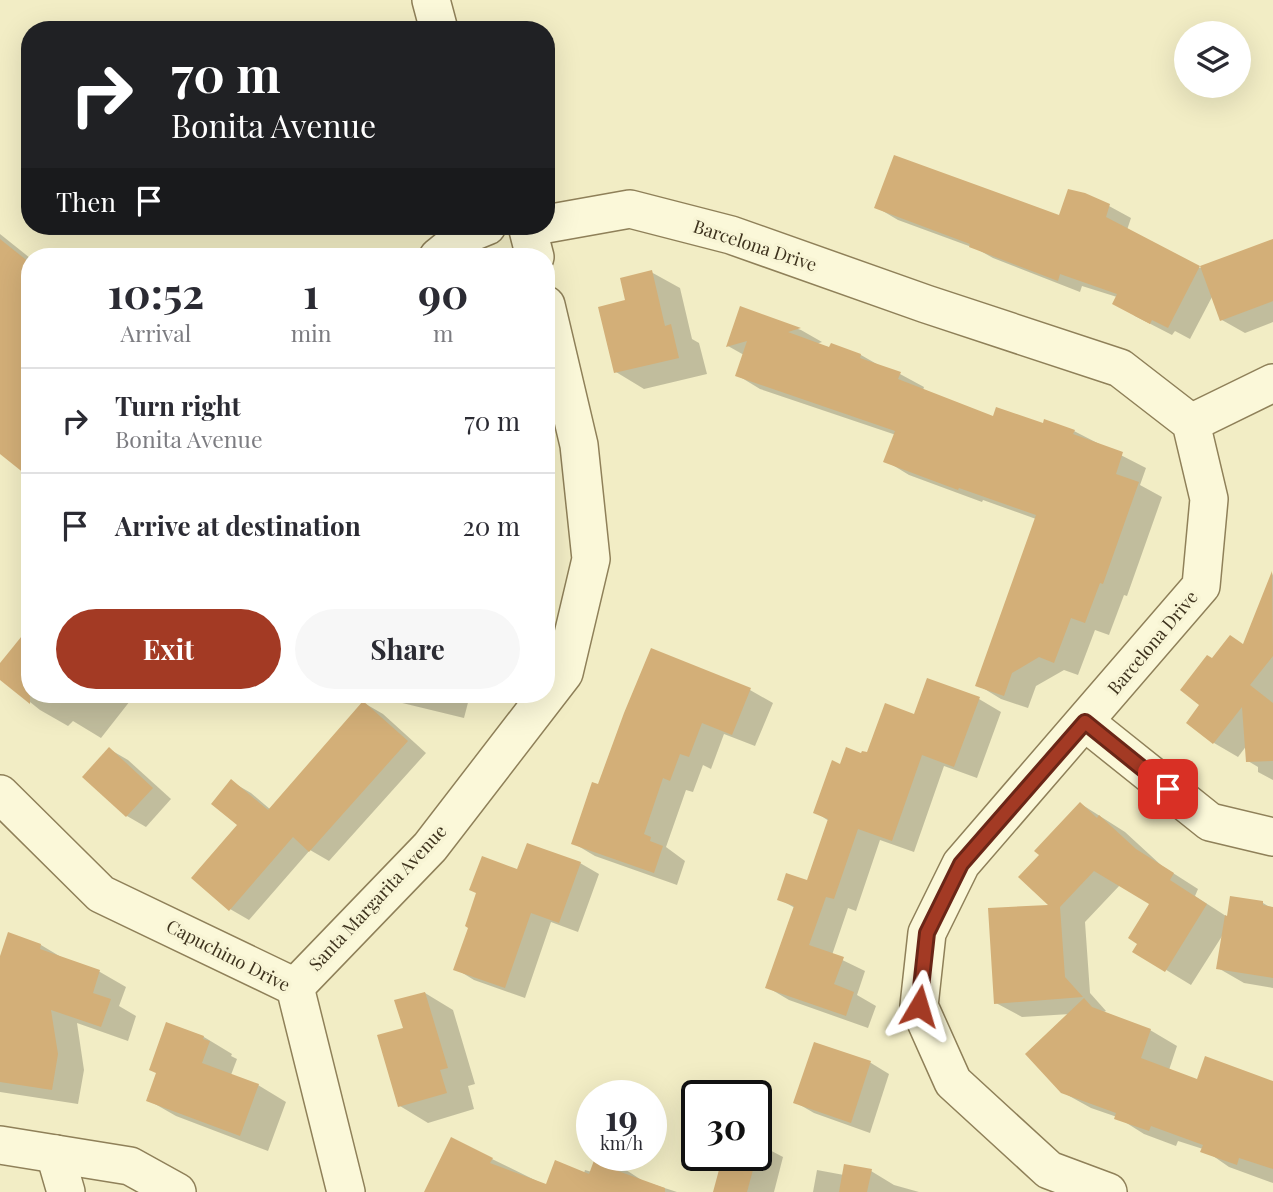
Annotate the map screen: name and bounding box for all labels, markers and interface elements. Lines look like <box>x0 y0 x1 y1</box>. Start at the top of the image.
map controls <box>1174 21 1251 98</box>
button: layers <box>1174 21 1251 98</box>
text: 70 m <box>171 40 281 105</box>
icon: right <box>56 49 147 140</box>
text: Bonita Avenue <box>171 103 376 146</box>
icon: arrive <box>130 182 168 220</box>
text: Then <box>56 184 116 219</box>
street label: Barcelona Drive <box>690 214 820 276</box>
text: 10:52 <box>108 264 204 320</box>
text: 1 <box>303 264 319 320</box>
text: 90 <box>418 264 468 320</box>
text: Arrival <box>120 317 191 348</box>
text: min <box>291 317 332 348</box>
text: m <box>433 317 453 348</box>
text: Turn right <box>115 388 241 423</box>
icon: right <box>56 402 94 440</box>
text: 70 m <box>464 403 520 438</box>
text: Bonita Avenue <box>115 423 263 454</box>
icon: arrive <box>56 507 94 545</box>
text: Arrive at destination <box>115 508 361 543</box>
text: 20 m <box>462 508 520 543</box>
street label: Barcelona Drive <box>1102 585 1203 699</box>
button: Exit <box>56 609 281 689</box>
button: Share <box>295 609 520 689</box>
pin <box>1138 759 1198 819</box>
icon: arrive <box>1149 770 1187 808</box>
street label: Santa Margarita Avenue <box>303 819 451 976</box>
street label: Capuchino Drive <box>162 914 294 997</box>
position arrow <box>882 969 956 1043</box>
speed limit sign: 30 <box>681 1080 772 1171</box>
text: 19 <box>605 1093 638 1140</box>
text: km/h <box>600 1131 643 1155</box>

